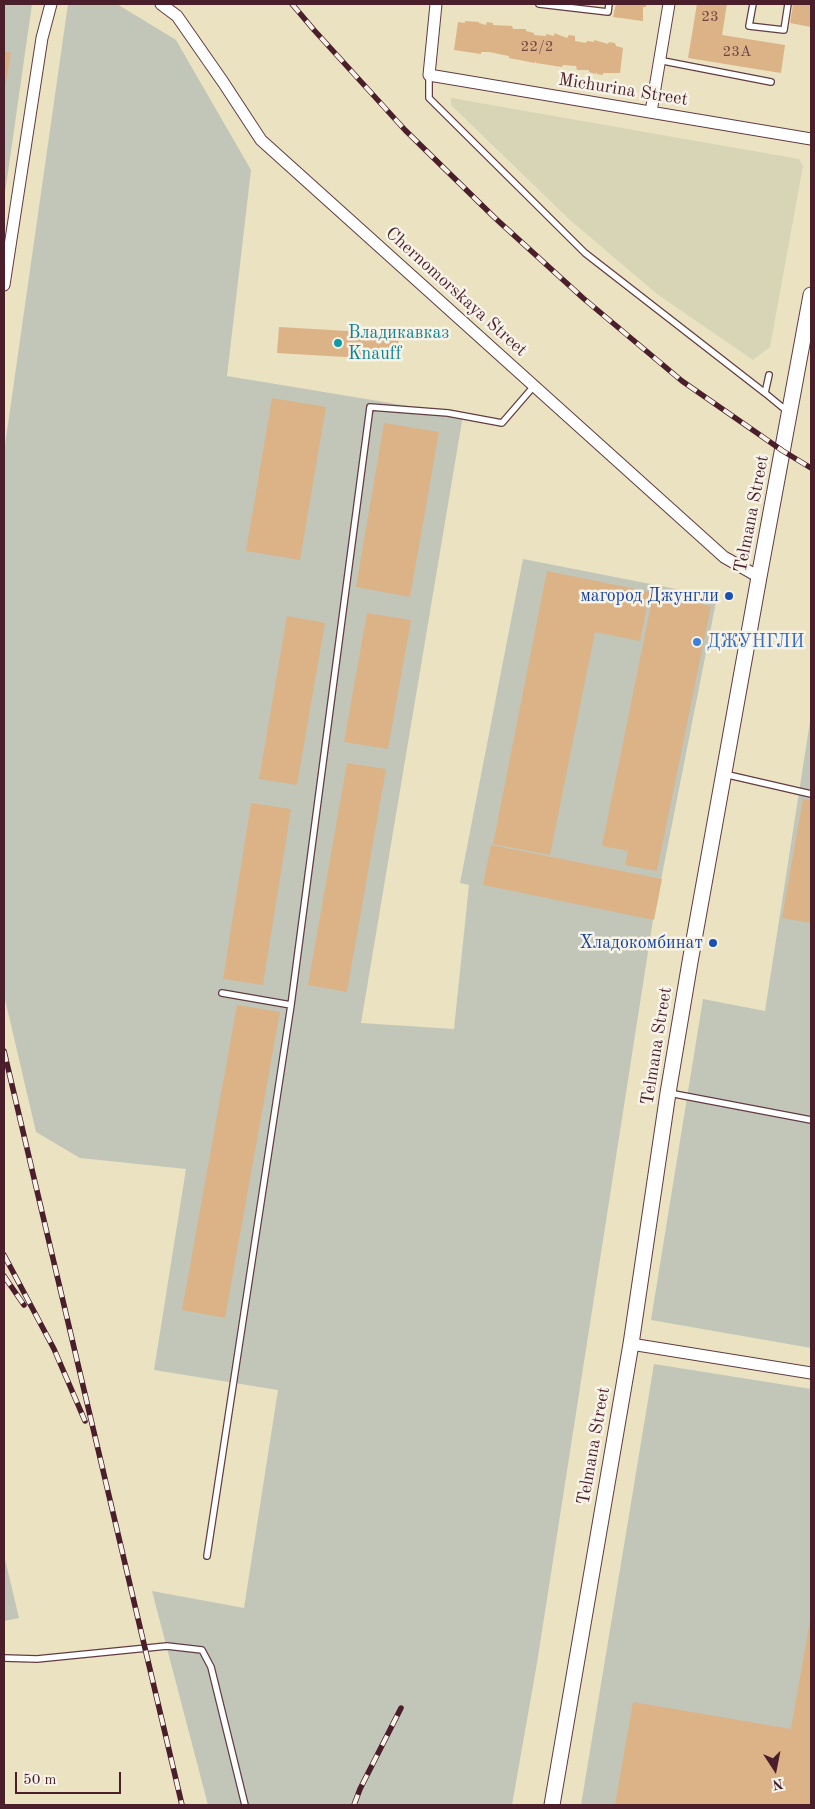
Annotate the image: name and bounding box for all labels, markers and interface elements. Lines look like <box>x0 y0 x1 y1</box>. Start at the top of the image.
house number: 23 <box>701 8 719 26</box>
house number: 22/2 <box>521 38 553 56</box>
house number: 23А <box>723 43 751 61</box>
street label: Michurina Street <box>557 69 689 111</box>
street label: Chernomorskaya Street <box>381 223 531 361</box>
place label: Владикавказ Knauff <box>348 322 449 364</box>
marker: Владикавказ Knauff <box>332 337 344 349</box>
street label: Telmana Street <box>730 453 774 575</box>
place label: магород Джунгли <box>580 585 719 607</box>
marker: магород Джунгли <box>723 590 735 602</box>
place label: ДЖУНГЛИ <box>707 631 804 653</box>
marker: ДЖУНГЛИ <box>691 636 703 648</box>
place label: Хладокомбинат <box>580 932 703 954</box>
marker: Хладокомбинат <box>707 937 719 949</box>
street label: Telmana Street <box>637 985 677 1107</box>
street label: Telmana Street <box>573 1385 615 1507</box>
north arrow <box>750 1744 800 1794</box>
scale bar <box>18 1762 124 1794</box>
text: 50 m <box>23 1773 57 1788</box>
text: N <box>771 1776 784 1792</box>

